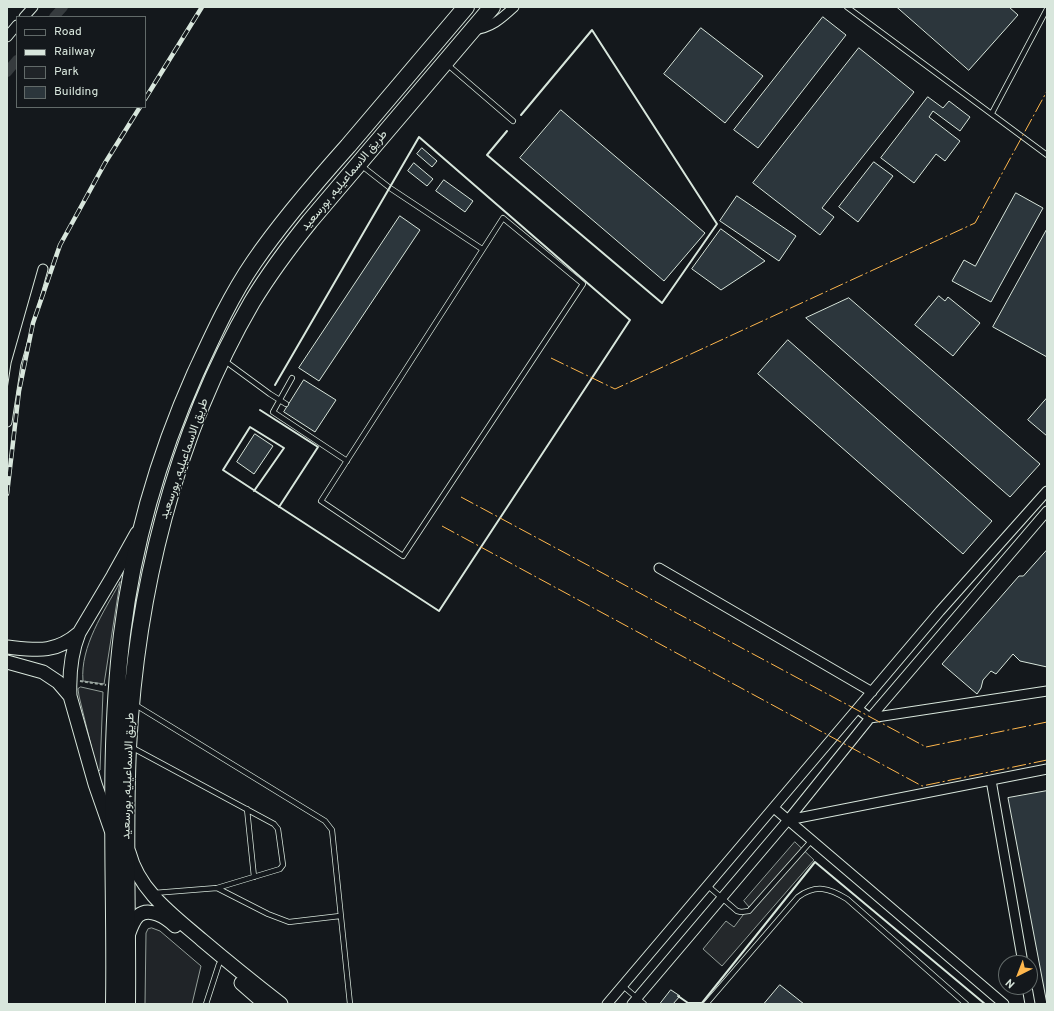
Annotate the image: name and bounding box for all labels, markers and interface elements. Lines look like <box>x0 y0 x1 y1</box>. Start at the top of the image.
legend <box>16 16 146 108</box>
text: Road <box>54 24 82 40</box>
text: Railway <box>54 44 95 60</box>
text: Park <box>54 64 79 80</box>
text: Building <box>54 84 98 100</box>
street label: طريق الاسماعيليه, بورسعيد <box>299 128 391 234</box>
street label: طريق الاسماعيليه, بورسعيد <box>158 397 212 521</box>
street label: طريق الاسماعيليه, بورسعيد <box>120 712 138 840</box>
north arrow <box>998 955 1038 995</box>
text: N <box>1003 975 1018 991</box>

